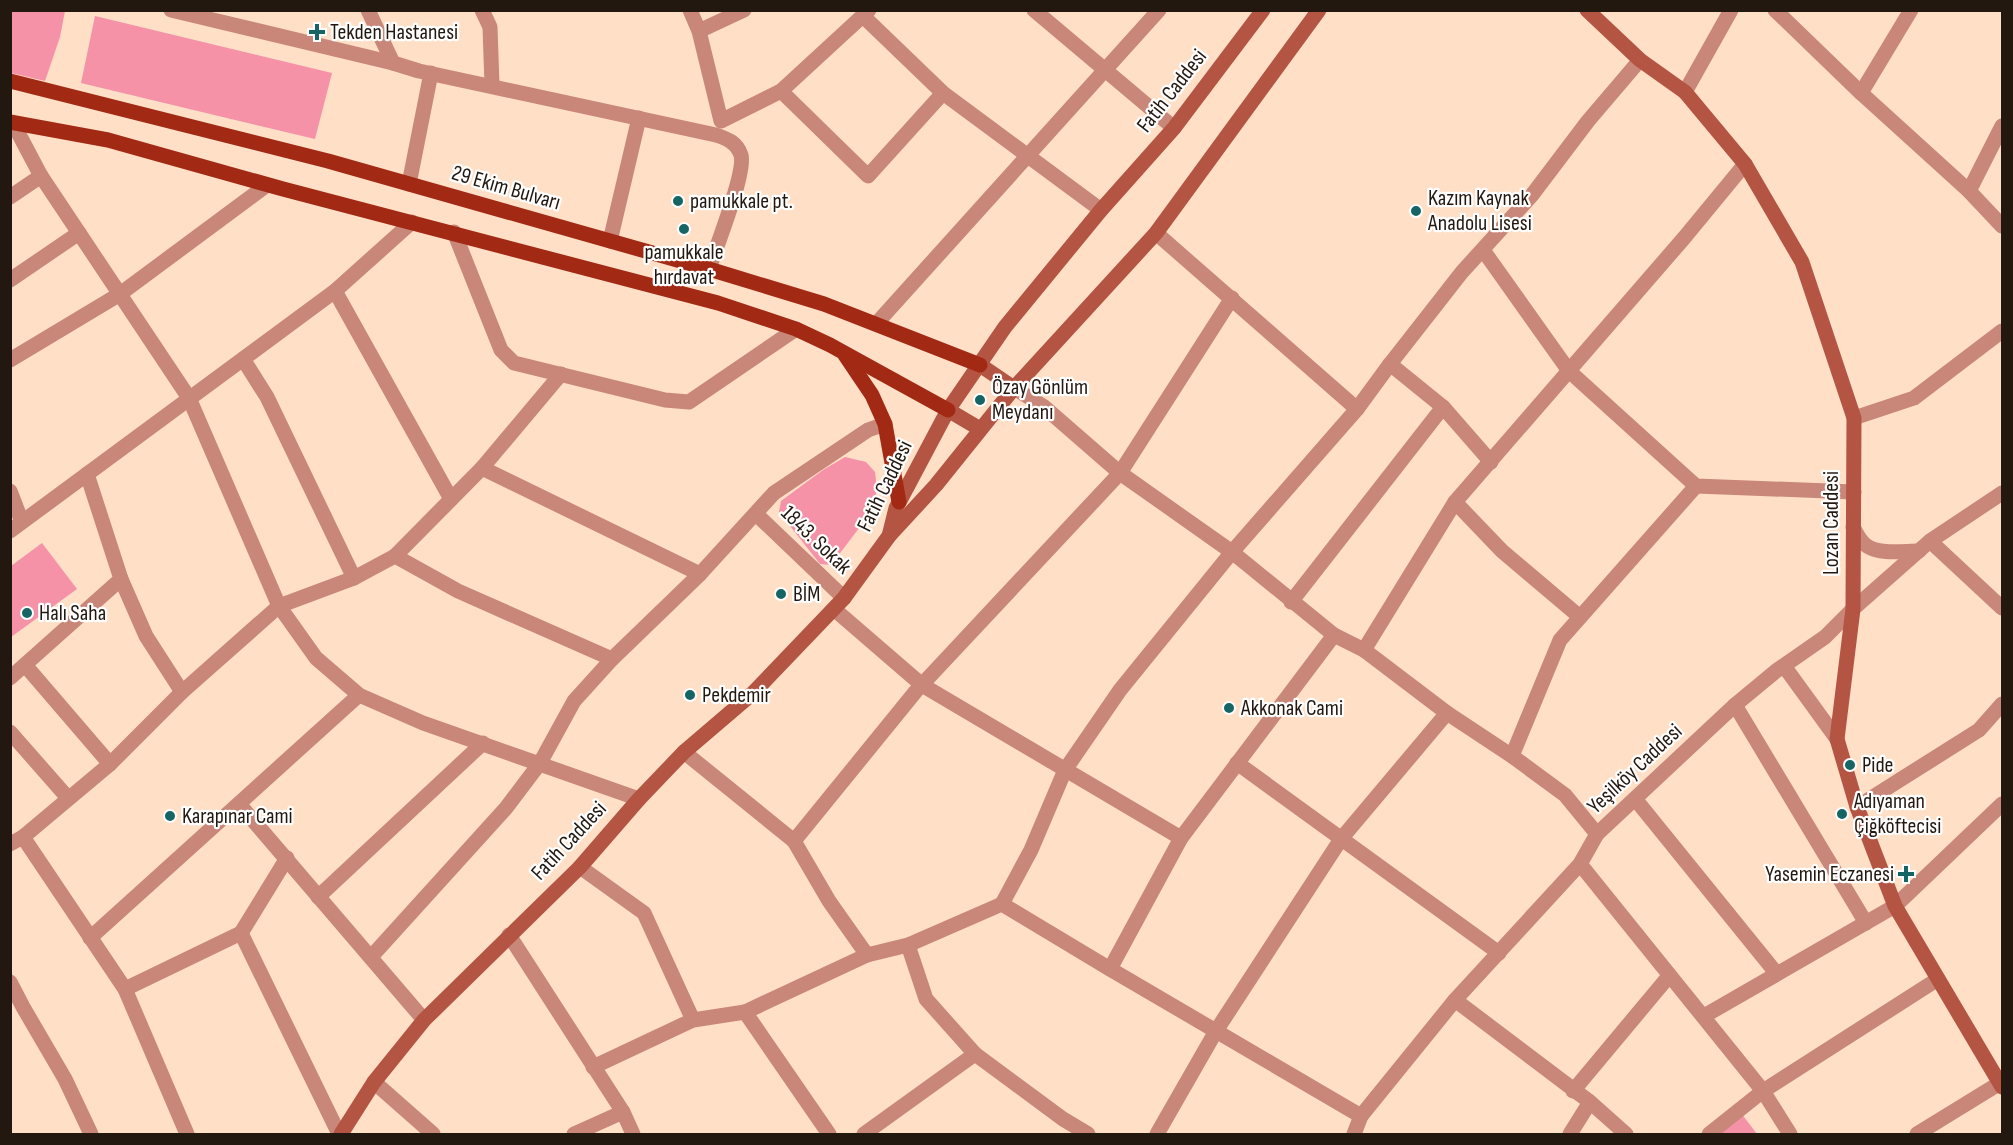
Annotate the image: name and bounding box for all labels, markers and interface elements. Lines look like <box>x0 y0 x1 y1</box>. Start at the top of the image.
place label: Tekden Hastanesi <box>330 19 458 46</box>
marker: Tekden Hastanesi <box>308 23 326 41</box>
street label: Fatih Caddesi <box>1131 44 1213 138</box>
street label: 29 Ekim Bulvarı <box>449 160 563 216</box>
place label: Kazım Kaynak Anadolu Lisesi <box>1427 185 1532 237</box>
place label: pamukkale pt. <box>690 188 793 215</box>
marker: pamukkale pt. <box>671 194 685 208</box>
marker: Kazım Kaynak Anadolu Lisesi <box>1409 204 1423 218</box>
marker: pamukkale hırdavat <box>677 222 691 236</box>
place label: pamukkale hırdavat <box>644 239 724 291</box>
place label: Özay Gönlüm Meydanı <box>992 374 1088 426</box>
marker: Özay Gönlüm Meydanı <box>973 393 987 407</box>
street label: Fatih Caddesi <box>851 436 919 536</box>
street label: Lozan Caddesi <box>1818 471 1845 575</box>
street label: 1843. Sokak <box>775 500 857 581</box>
place label: BİM <box>793 581 820 608</box>
marker: BİM <box>774 587 788 601</box>
place label: Halı Saha <box>39 600 106 627</box>
marker: Halı Saha <box>20 606 34 620</box>
place label: Pekdemir <box>702 682 771 709</box>
marker: Pekdemir <box>683 688 697 702</box>
place label: Akkonak Cami <box>1240 695 1343 722</box>
marker: Akkonak Cami <box>1222 701 1236 715</box>
street label: Yeşilköy Caddesi <box>1582 718 1688 820</box>
place label: Pide <box>1862 752 1893 779</box>
marker: Pide <box>1843 758 1857 772</box>
place label: Adıyaman Çiğköftecisi <box>1853 788 1941 840</box>
street label: Fatih Caddesi <box>526 796 612 886</box>
place label: Karapınar Cami <box>182 803 293 830</box>
marker: Adıyaman Çiğköftecisi <box>1835 807 1849 821</box>
marker: Karapınar Cami <box>163 809 177 823</box>
place label: Yasemin Eczanesi <box>1765 861 1894 888</box>
marker: Yasemin Eczanesi <box>1899 867 1913 881</box>

